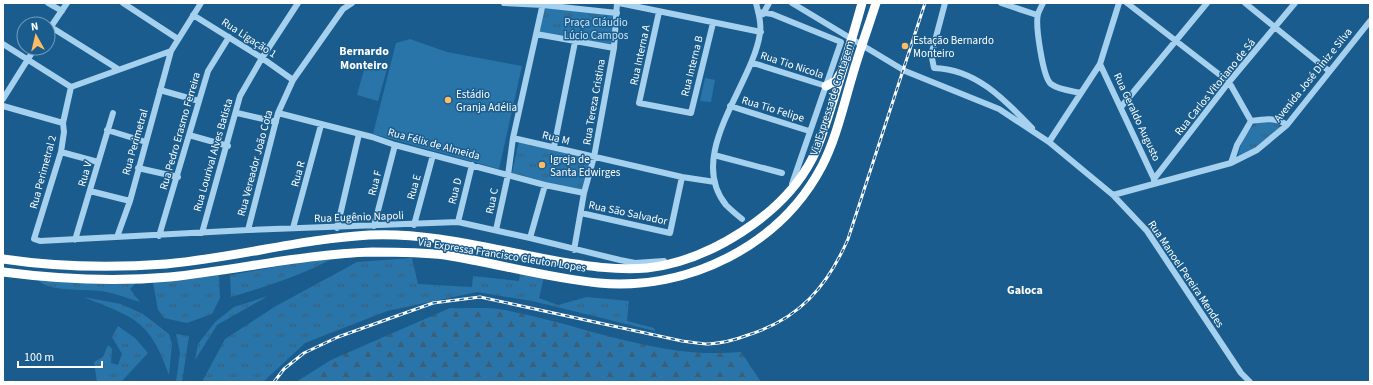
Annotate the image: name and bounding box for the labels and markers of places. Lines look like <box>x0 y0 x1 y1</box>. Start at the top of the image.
place label: Estação Bernardo Monteiro <box>913 33 994 61</box>
marker: Estação Bernardo Monteiro <box>900 41 910 51</box>
place label: Estádio Granja Adélia <box>456 87 517 115</box>
marker: Estádio Granja Adélia <box>443 95 453 105</box>
place label: Igreja de Santa Edwirges <box>550 152 621 180</box>
marker: Igreja de Santa Edwirges <box>537 160 547 170</box>

